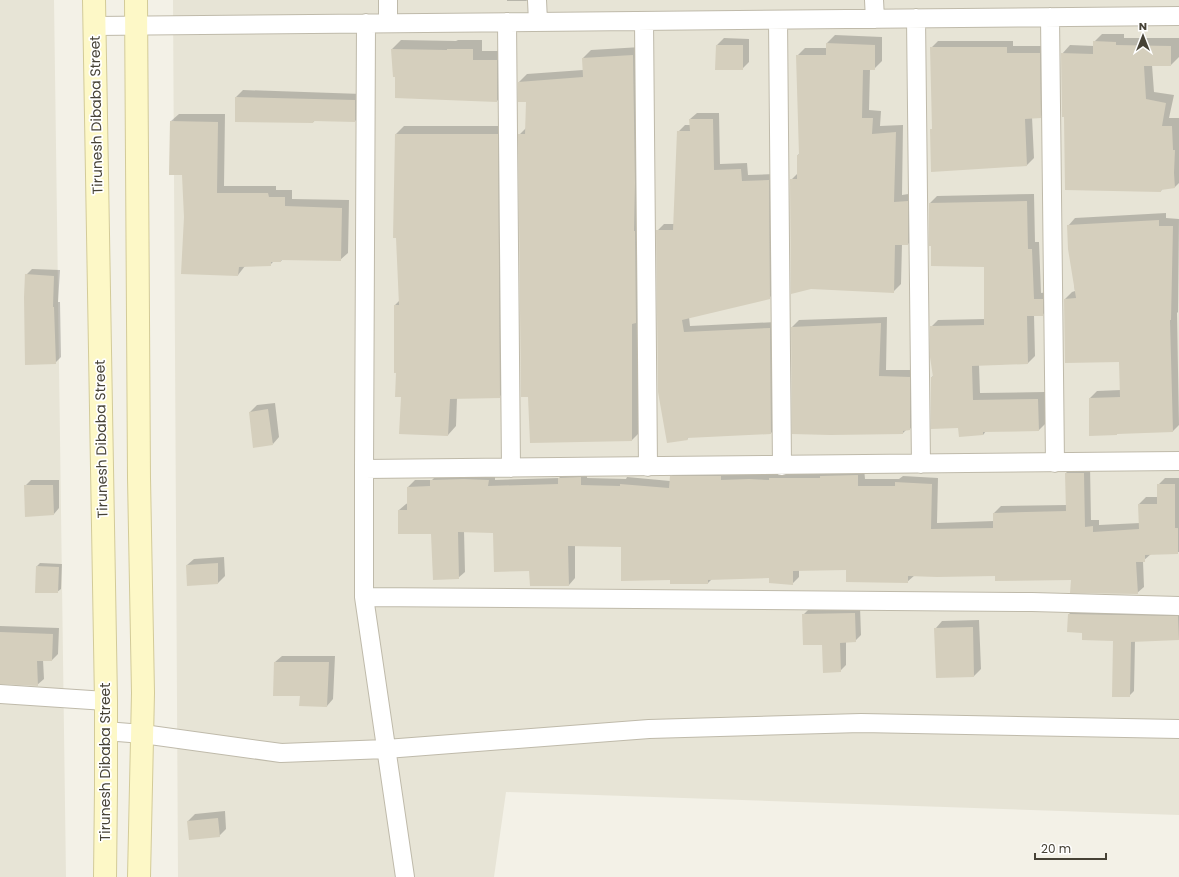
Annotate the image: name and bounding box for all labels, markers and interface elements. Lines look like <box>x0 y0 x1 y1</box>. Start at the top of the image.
north arrow <box>1123 16 1163 56</box>
text: N <box>1139 18 1147 34</box>
street label: Tirunesh Dibaba Street <box>85 35 107 195</box>
street label: Tirunesh Dibaba Street <box>90 359 112 519</box>
street label: Tirunesh Dibaba Street <box>95 683 115 841</box>
scale bar <box>1035 835 1106 861</box>
text: 20 m <box>1041 840 1071 857</box>

